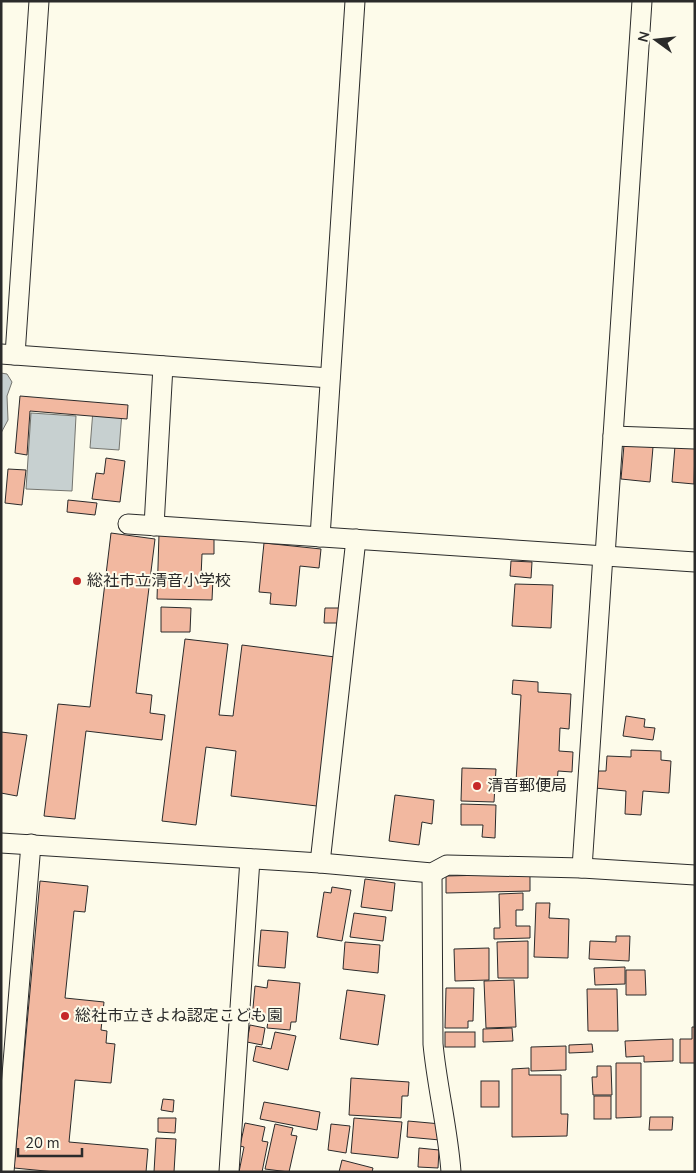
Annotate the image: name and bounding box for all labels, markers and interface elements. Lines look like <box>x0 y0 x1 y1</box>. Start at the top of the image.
north arrow <box>631 15 681 65</box>
text: N <box>633 29 654 44</box>
place label: 総社市立清音小学校 <box>87 570 231 592</box>
marker: 総社市立清音小学校 <box>71 575 83 587</box>
place label: 清音郵便局 <box>487 775 567 797</box>
marker: 清音郵便局 <box>471 780 483 792</box>
place label: 総社市立きよね認定こども園 <box>75 1005 283 1027</box>
marker: 総社市立きよね認定こども園 <box>59 1010 71 1022</box>
scale bar <box>18 1126 81 1158</box>
text: 20 m <box>25 1133 60 1153</box>

